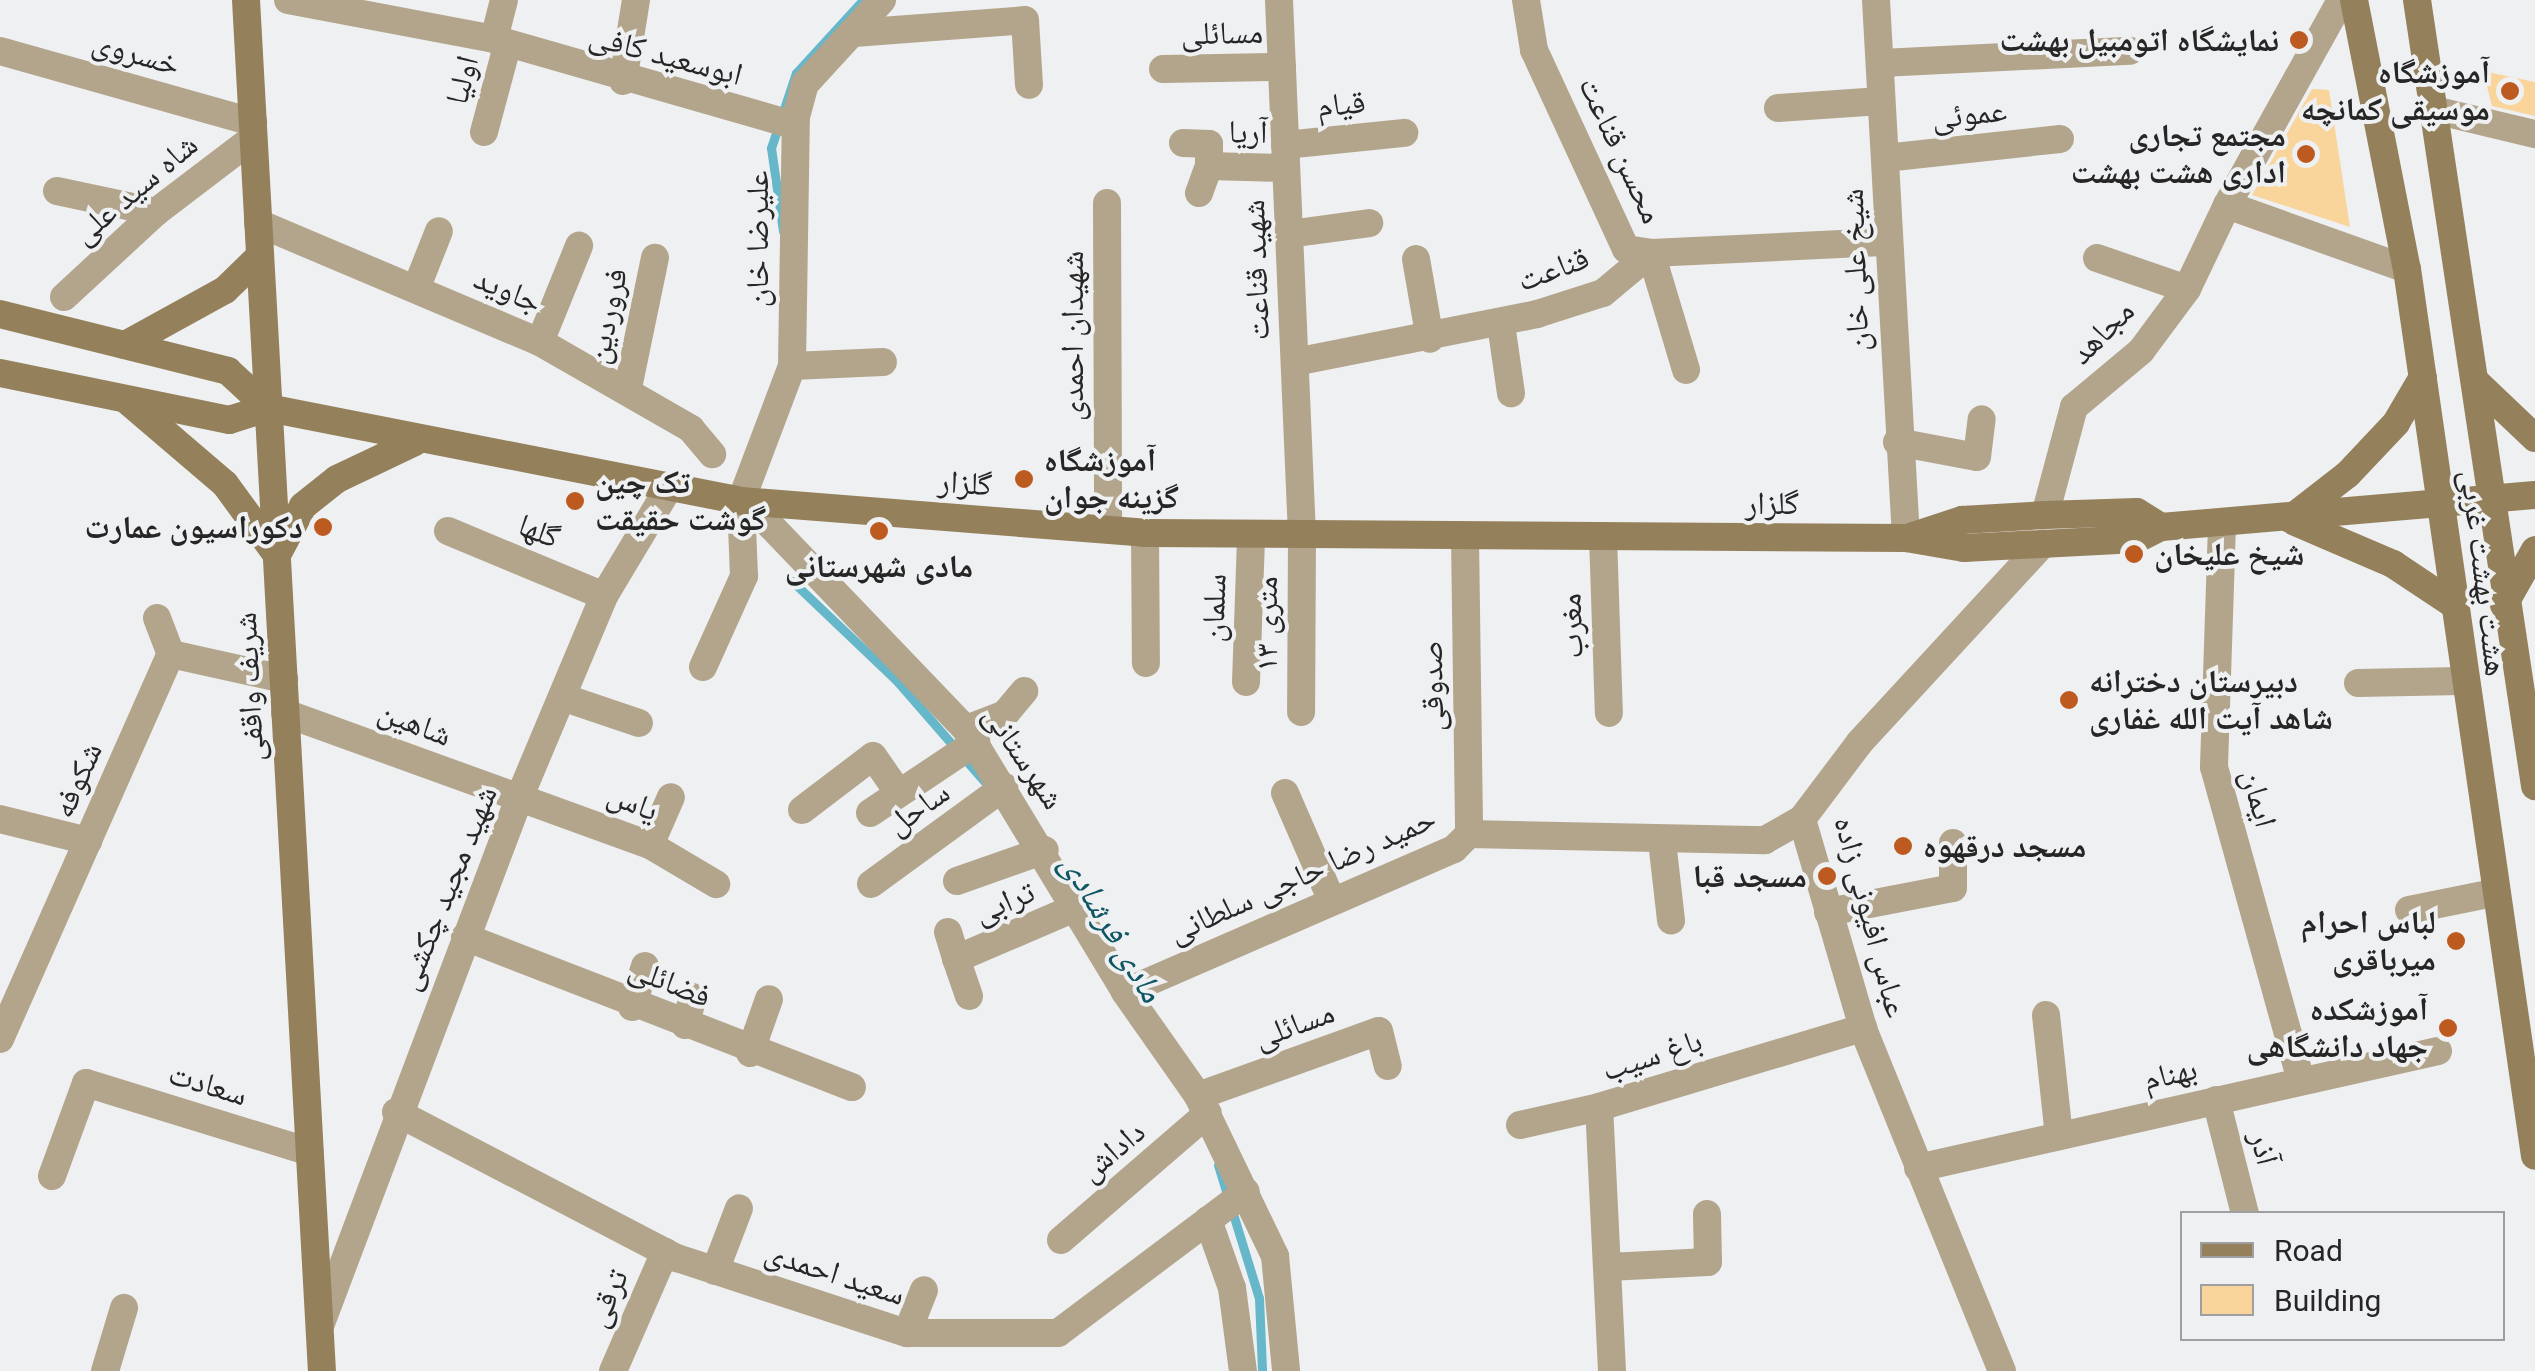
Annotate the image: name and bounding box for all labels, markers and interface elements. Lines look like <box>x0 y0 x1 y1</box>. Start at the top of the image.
street label: مسائلی <box>1180 13 1264 53</box>
street label: ابوسعید کافی <box>585 16 747 94</box>
place label: نمایشگاه اتومبیل بهشت <box>1999 21 2279 59</box>
street label: خسروی <box>88 22 184 84</box>
marker: نمایشگاه اتومبیل بهشت <box>2288 29 2310 51</box>
street label: اولیا <box>437 51 487 109</box>
place label: آموزشگاه موسیقی کمانچه <box>2301 54 2490 129</box>
street label: محسن قناعت <box>1570 71 1672 229</box>
marker: آموزشگاه موسیقی کمانچه <box>2499 80 2521 102</box>
street label: قیام <box>1315 82 1367 126</box>
street label: عموئی <box>1930 91 2008 137</box>
street label: آریا <box>1228 112 1268 152</box>
place label: مجتمع تجاری اداری هشت بهشت <box>2071 117 2286 192</box>
street label: شاه سید علی <box>65 126 205 252</box>
marker: مجتمع تجاری اداری هشت بهشت <box>2295 143 2317 165</box>
street label: علیرضا خان <box>738 171 776 307</box>
street label: شیخ علی خان <box>1833 188 1877 352</box>
street label: شهید قناعت <box>1234 199 1278 341</box>
street label: قناعت <box>1512 238 1594 300</box>
street label: شهیدان احمدی <box>1053 251 1091 421</box>
street label: جاوید <box>468 259 548 321</box>
street label: فروردین <box>578 265 636 367</box>
street label: مجاهد <box>2062 292 2142 372</box>
place label: آموزشگاه گزینه جوان <box>1044 442 1179 517</box>
street label: گلزار <box>937 462 993 504</box>
place label: تک چین گوشت حقیقت <box>595 464 766 539</box>
marker: آموزشگاه گزینه جوان <box>1013 468 1035 490</box>
street label: هشت بهشت غربی <box>2452 468 2516 678</box>
street label: گلزار <box>1745 484 1799 522</box>
marker: تک چین گوشت حقیقت <box>564 490 586 512</box>
street label: گلها <box>513 505 565 557</box>
place label: دکوراسیون عمارت <box>84 508 303 546</box>
marker: دکوراسیون عمارت <box>312 516 334 538</box>
marker: مادی شهرستانی <box>868 520 890 542</box>
place label: شیخ علیخان <box>2154 535 2305 573</box>
marker: شیخ علیخان <box>2123 543 2145 565</box>
place label: مادی شهرستانی <box>785 547 973 585</box>
street label: سلمان <box>1194 573 1234 643</box>
street label: ۱۳ متری <box>1247 576 1285 672</box>
street label: مغرب <box>1551 593 1591 659</box>
street label: شریف واقفی <box>226 611 272 763</box>
street label: صدوقی <box>1412 640 1452 732</box>
place label: دبیرستان دخترانه شاهد آیت الله غفاری <box>2089 663 2333 738</box>
marker: دبیرستان دخترانه شاهد آیت الله غفاری <box>2058 689 2080 711</box>
street label: شاهین <box>373 692 457 754</box>
street label: شهرستانی <box>975 698 1073 816</box>
street label: شکوفه <box>43 736 111 824</box>
street label: ایمان <box>2233 765 2285 831</box>
street label: ساحل <box>879 773 957 843</box>
street label: یاس <box>602 775 664 829</box>
street label: شهید مجید چکشی <box>389 780 505 996</box>
street label: حمید رضا حاجی سلطانی <box>1162 799 1442 951</box>
street label: عباس افیونی زاده <box>1826 812 1916 1022</box>
place label: مسجد درقهوه <box>1923 827 2087 865</box>
marker: مسجد درقهوه <box>1892 835 1914 857</box>
water label: مادی فرشادی <box>1051 846 1173 1010</box>
place label: مسجد قبا <box>1693 857 1807 895</box>
marker: مسجد قبا <box>1816 865 1838 887</box>
street label: ترابی <box>968 872 1040 932</box>
place label: لباس احرام میرباقری <box>2301 904 2436 979</box>
marker: لباس احرام میرباقری <box>2445 930 2467 952</box>
street label: فضائلی <box>623 948 717 1016</box>
place label: آموزشکده جهاد دانشگاهی <box>2247 991 2428 1066</box>
street label: مسائلی <box>1249 993 1339 1057</box>
marker: آموزشکده جهاد دانشگاهی <box>2437 1017 2459 1039</box>
street label: باغ سیب <box>1597 1021 1707 1089</box>
street label: بهنام <box>2139 1049 2201 1099</box>
street label: سعادت <box>164 1054 252 1114</box>
street label: داداش <box>1071 1112 1153 1190</box>
street label: آذر <box>2241 1127 2287 1169</box>
legend <box>2180 1211 2505 1341</box>
street label: سعید احمدی <box>760 1232 910 1314</box>
text: Road <box>2274 1233 2343 1268</box>
street label: ترقی <box>577 1263 637 1333</box>
text: Building <box>2274 1283 2381 1318</box>

